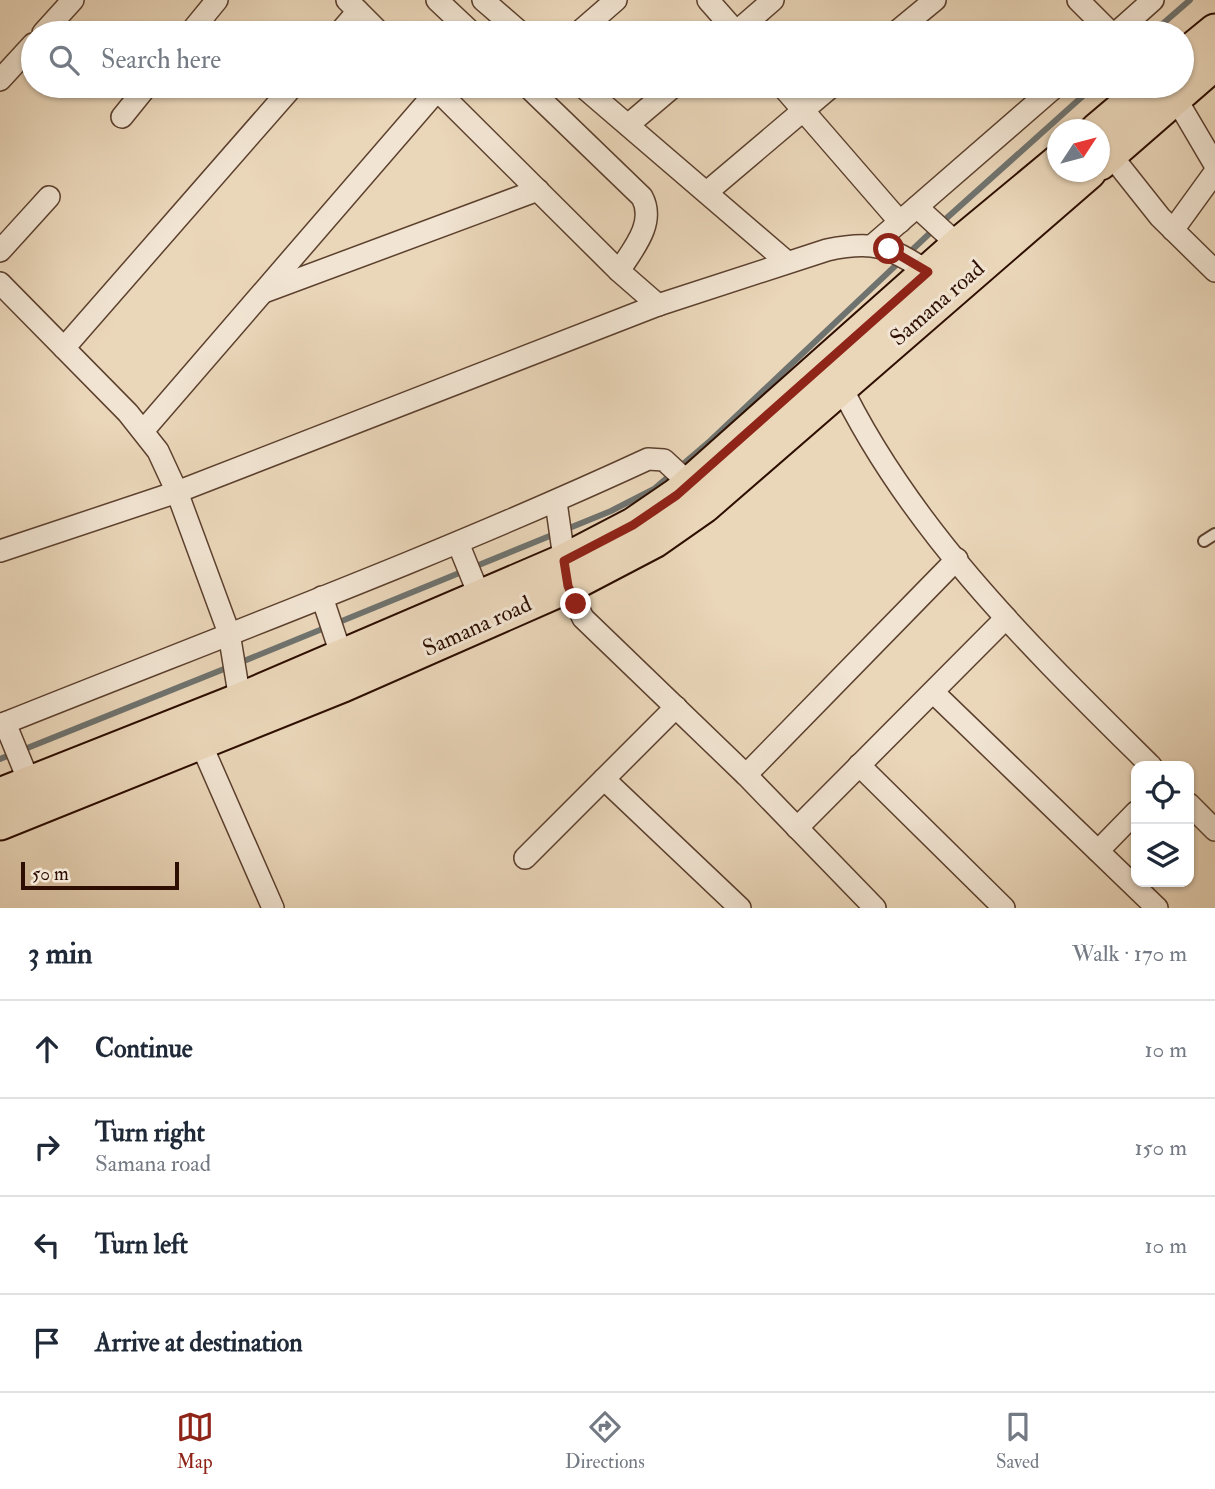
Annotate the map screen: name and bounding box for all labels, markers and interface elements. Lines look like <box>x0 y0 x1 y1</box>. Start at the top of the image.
search box <box>21 21 1194 98</box>
icon: search <box>45 41 83 79</box>
text: Search here <box>101 44 221 76</box>
north arrow <box>1047 119 1110 182</box>
route start <box>873 233 904 264</box>
street label: Samana road <box>884 254 990 352</box>
route end <box>560 588 591 619</box>
street label: Samana road <box>418 589 536 663</box>
map controls <box>1131 761 1194 887</box>
button: locate <box>1131 761 1194 824</box>
button: layers <box>1131 824 1194 887</box>
scale bar <box>21 859 178 891</box>
text: 50 m <box>32 862 69 886</box>
text: 3 min <box>28 935 93 972</box>
text: Walk · 170 m <box>1072 939 1187 968</box>
icon: ahead <box>28 1030 66 1068</box>
text: Continue <box>95 1033 193 1065</box>
text: 10 m <box>1144 1035 1187 1064</box>
text: Turn right <box>95 1117 205 1149</box>
icon: right <box>28 1128 66 1166</box>
text: 150 m <box>1134 1133 1187 1162</box>
text: Samana road <box>95 1149 211 1178</box>
icon: left <box>28 1226 66 1264</box>
text: Turn left <box>95 1229 188 1261</box>
text: 10 m <box>1144 1231 1187 1260</box>
icon: arrive <box>28 1324 66 1362</box>
text: Arrive at destination <box>95 1327 303 1359</box>
tab: Map <box>176 1408 214 1474</box>
tab: Directions <box>565 1408 645 1474</box>
tab: Saved <box>996 1408 1039 1474</box>

